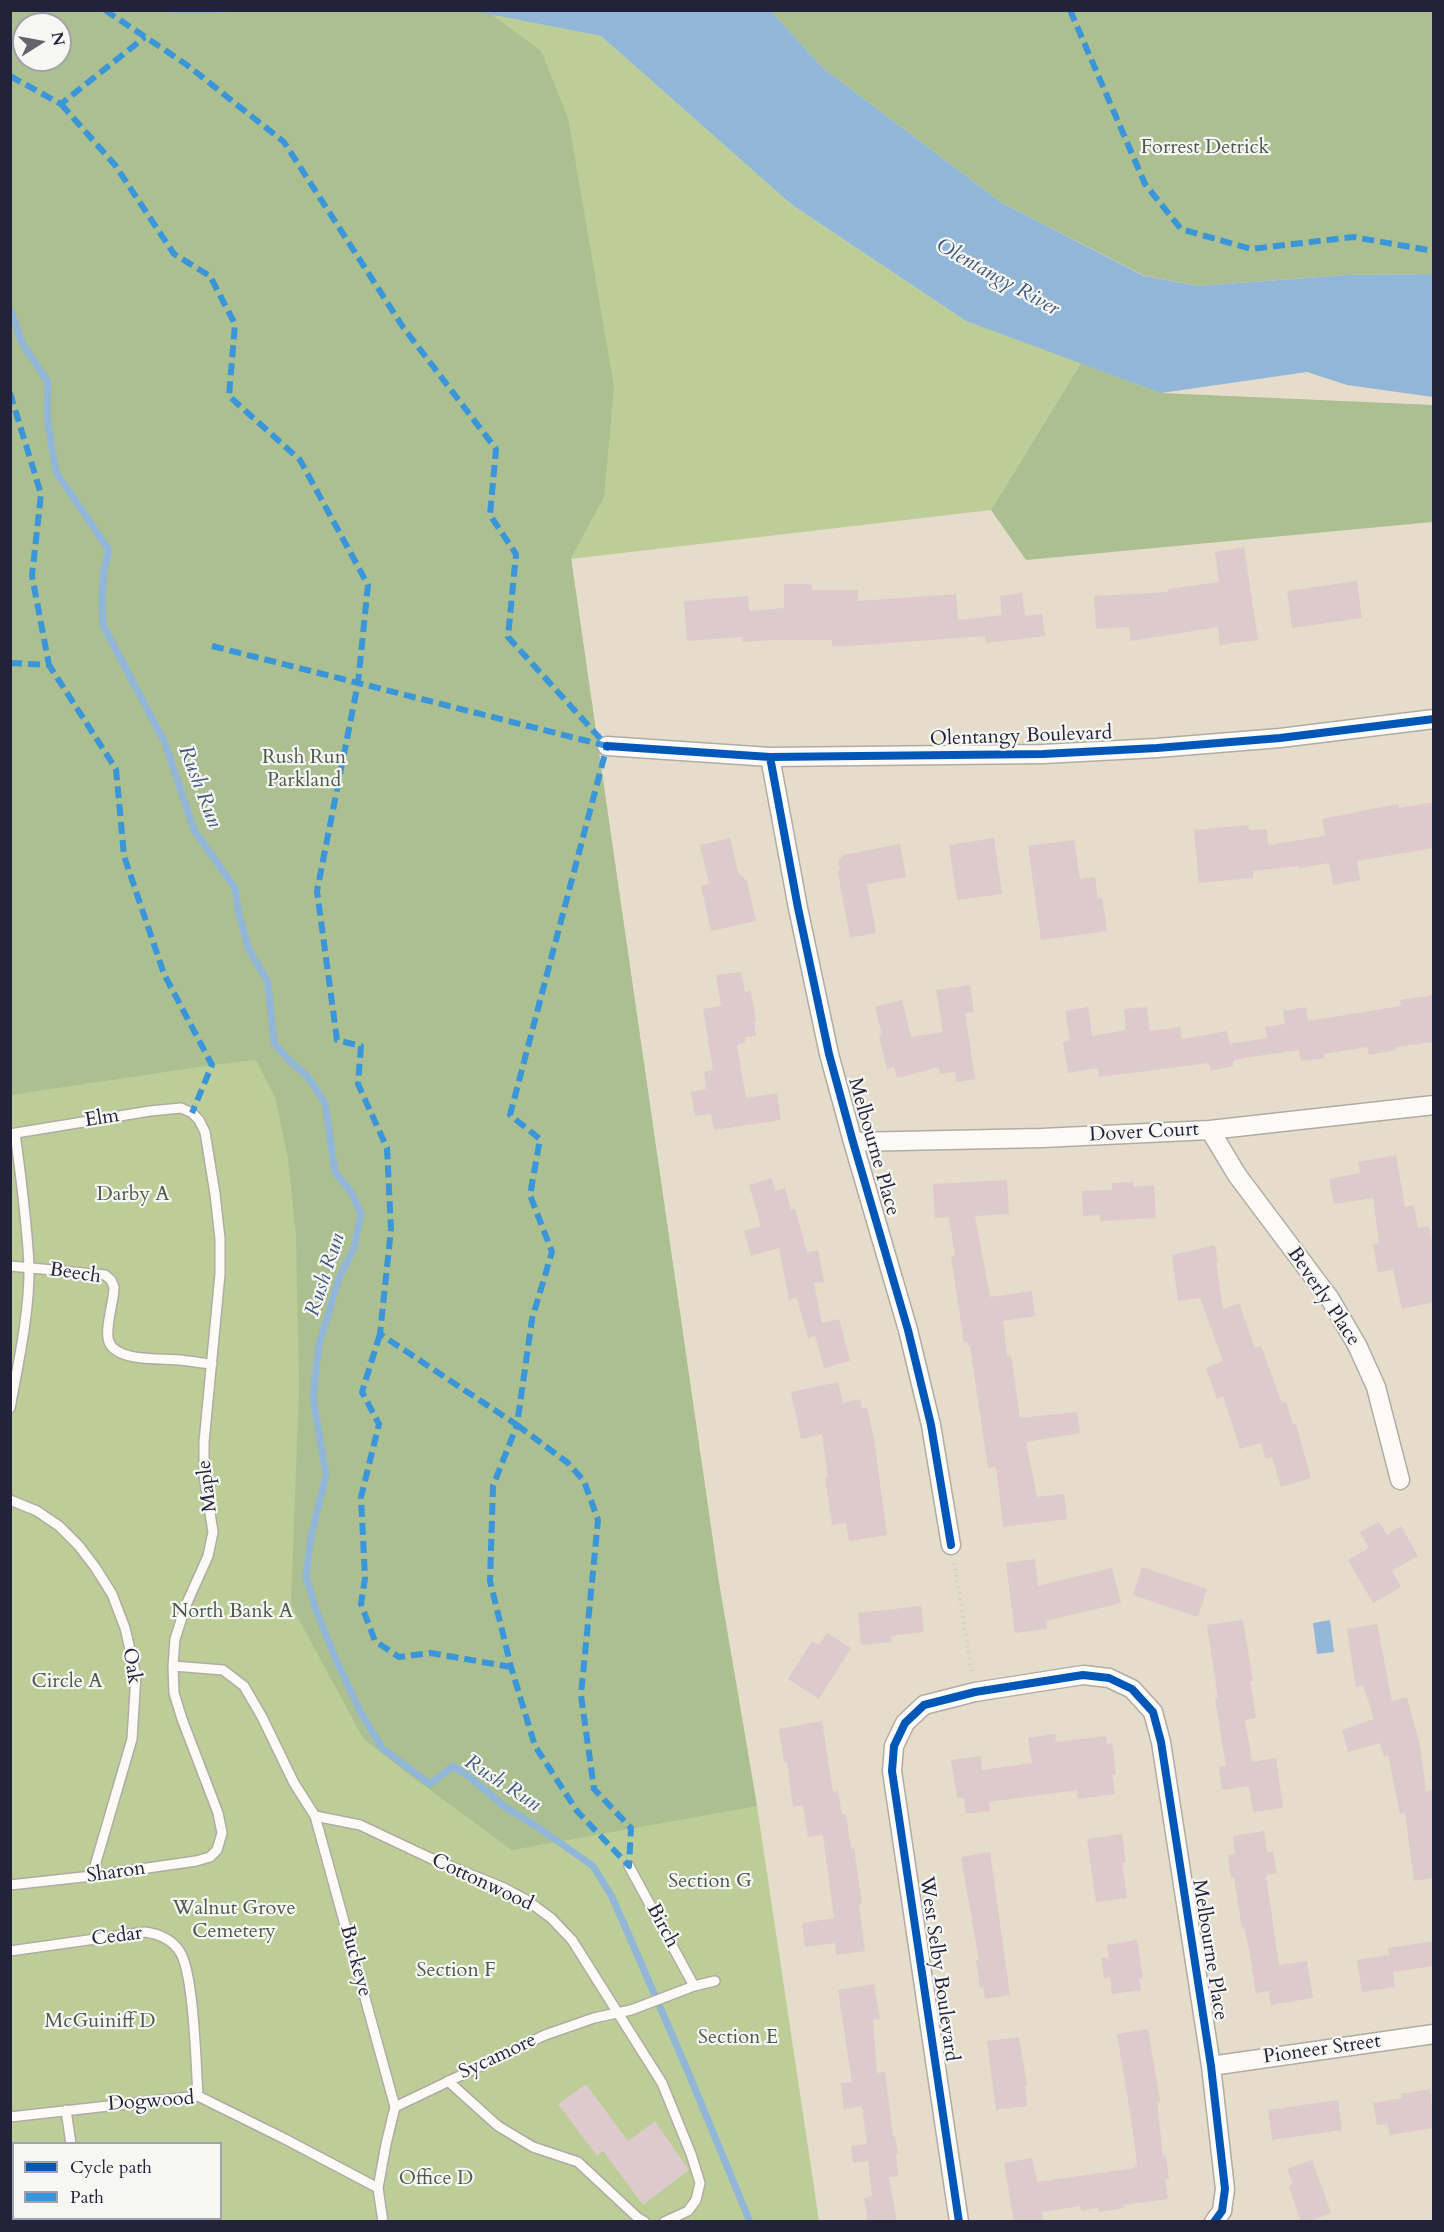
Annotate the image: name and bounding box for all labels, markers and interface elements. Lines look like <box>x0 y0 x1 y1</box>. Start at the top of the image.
north arrow <box>12 12 72 72</box>
text: N <box>46 30 70 48</box>
park label: Forrest Detrick <box>1141 136 1269 160</box>
water label: Olentangy River <box>931 234 1063 322</box>
street label: Olentangy Boulevard <box>929 722 1113 752</box>
water label: Rush Run <box>172 742 226 832</box>
park label: Rush Run Parkland <box>262 746 346 793</box>
street label: Melbourne Place <box>842 1075 904 1219</box>
street label: Elm <box>83 1104 121 1134</box>
street label: Dover Court <box>1089 1118 1199 1148</box>
park label: Darby A <box>96 1183 170 1207</box>
water label: Rush Run <box>301 1230 351 1320</box>
street label: Beverly Place <box>1281 1243 1365 1351</box>
street label: Beech <box>48 1259 102 1289</box>
street label: Maple <box>193 1459 223 1513</box>
park label: North Bank A <box>171 1600 293 1624</box>
street label: Oak <box>116 1646 146 1686</box>
park label: Circle A <box>31 1670 103 1694</box>
water label: Rush Run <box>459 1750 545 1818</box>
street label: Cottonwood <box>427 1849 537 1917</box>
street label: Sharon <box>85 1857 147 1889</box>
park label: Section G <box>668 1870 752 1894</box>
street label: West Selby Boulevard <box>913 1875 963 2063</box>
street label: Melbourne Place <box>1186 1878 1232 2022</box>
park label: Walnut Grove Cemetery <box>173 1897 295 1944</box>
street label: Birch <box>640 1900 684 1952</box>
street label: Cedar <box>90 1922 144 1952</box>
street label: Buckeye <box>334 1923 376 1999</box>
park label: Section F <box>416 1959 496 1983</box>
park label: McGuiniff D <box>44 2010 156 2034</box>
park label: Section E <box>698 2026 778 2050</box>
street label: Sycamore <box>456 2029 540 2085</box>
street label: Pioneer Street <box>1262 2030 1382 2070</box>
street label: Dogwood <box>107 2087 195 2117</box>
legend <box>12 2142 222 2220</box>
text: Cycle path <box>70 2155 152 2180</box>
park label: Office D <box>399 2167 473 2191</box>
text: Path <box>70 2185 104 2210</box>

